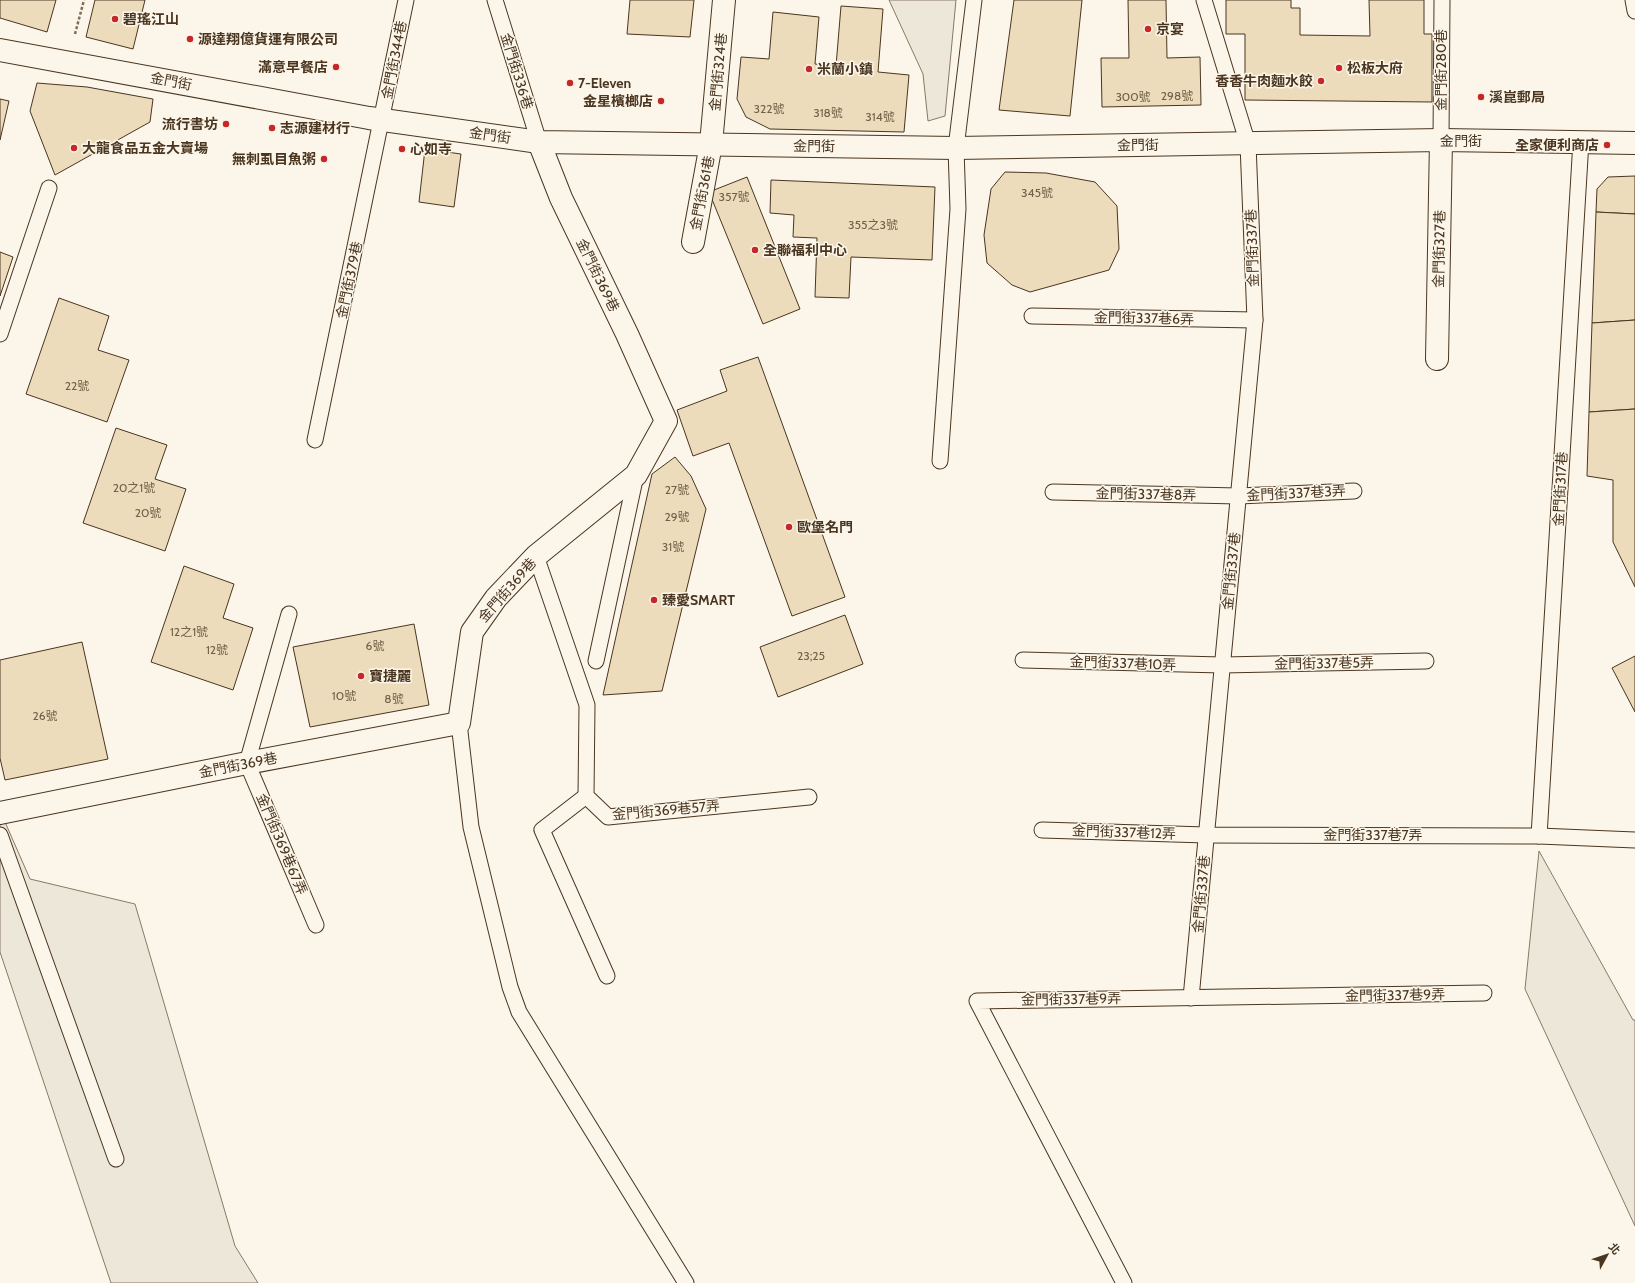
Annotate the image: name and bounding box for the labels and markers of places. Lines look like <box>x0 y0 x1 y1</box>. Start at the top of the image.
place label: 碧瑤江山 <box>123 10 179 28</box>
marker: 碧瑤江山 <box>110 14 120 24</box>
place label: 京宴 <box>1156 20 1184 38</box>
marker: 京宴 <box>1143 24 1153 34</box>
place label: 源達翔億貨運有限公司 <box>198 30 338 48</box>
marker: 源達翔億貨運有限公司 <box>185 34 195 44</box>
place label: 滿意早餐店 <box>258 58 328 76</box>
place label: 松板大府 <box>1347 59 1403 77</box>
place label: 米蘭小鎮 <box>817 60 873 78</box>
marker: 滿意早餐店 <box>331 62 341 72</box>
marker: 松板大府 <box>1334 63 1344 73</box>
marker: 米蘭小鎮 <box>804 64 814 74</box>
place label: 香香牛肉麵水餃 <box>1215 72 1313 90</box>
place label: 7-Eleven <box>578 74 631 92</box>
marker: 香香牛肉麵水餃 <box>1316 76 1326 86</box>
marker: 7-Eleven <box>565 78 575 88</box>
place label: 溪崑郵局 <box>1489 88 1545 106</box>
place label: 金星檳榔店 <box>583 92 653 110</box>
marker: 溪崑郵局 <box>1476 92 1486 102</box>
marker: 金星檳榔店 <box>656 96 666 106</box>
place label: 流行書坊 <box>162 115 218 133</box>
marker: 流行書坊 <box>221 119 231 129</box>
place label: 志源建材行 <box>280 119 350 137</box>
marker: 志源建材行 <box>267 123 277 133</box>
place label: 全家便利商店 <box>1515 136 1599 154</box>
place label: 大龍食品五金大賣場 <box>82 139 208 157</box>
place label: 心如寺 <box>410 140 452 158</box>
marker: 全家便利商店 <box>1602 140 1612 150</box>
marker: 大龍食品五金大賣場 <box>69 143 79 153</box>
marker: 心如寺 <box>397 144 407 154</box>
place label: 無刺虱目魚粥 <box>232 150 316 168</box>
marker: 無刺虱目魚粥 <box>319 154 329 164</box>
place label: 全聯福利中心 <box>763 241 847 259</box>
marker: 全聯福利中心 <box>750 245 760 255</box>
place label: 歐堡名門 <box>797 518 853 536</box>
marker: 歐堡名門 <box>784 522 794 532</box>
place label: 臻愛SMART <box>662 591 735 609</box>
marker: 臻愛SMART <box>649 595 659 605</box>
place label: 寶捷麗 <box>369 667 411 685</box>
marker: 寶捷麗 <box>356 671 366 681</box>

